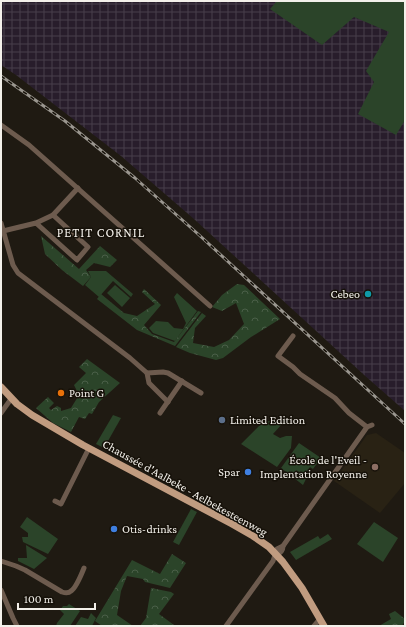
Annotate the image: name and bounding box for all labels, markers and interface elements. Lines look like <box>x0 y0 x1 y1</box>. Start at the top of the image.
district label: PETIT CORNIL <box>57 225 145 240</box>
place label: Cebeo <box>330 287 360 301</box>
marker: Cebeo <box>363 289 373 299</box>
place label: Point G <box>69 386 105 400</box>
marker: Point G <box>56 388 66 398</box>
place label: Limited Edition <box>230 413 306 427</box>
marker: Limited Edition <box>217 415 227 425</box>
street label: Chaussée d'Aalbeke - Aelbekesteenweg <box>100 437 270 539</box>
place label: École de l'Eveil - Implentation Royenne <box>260 453 367 481</box>
marker: École de l'Eveil - Implentation Royenne <box>370 462 380 472</box>
place label: Spar <box>218 465 241 479</box>
marker: Spar <box>243 467 253 477</box>
place label: Otis-drinks <box>122 522 177 536</box>
marker: Otis-drinks <box>109 524 119 534</box>
scale bar <box>18 585 95 611</box>
text: 100 m <box>24 592 54 606</box>

